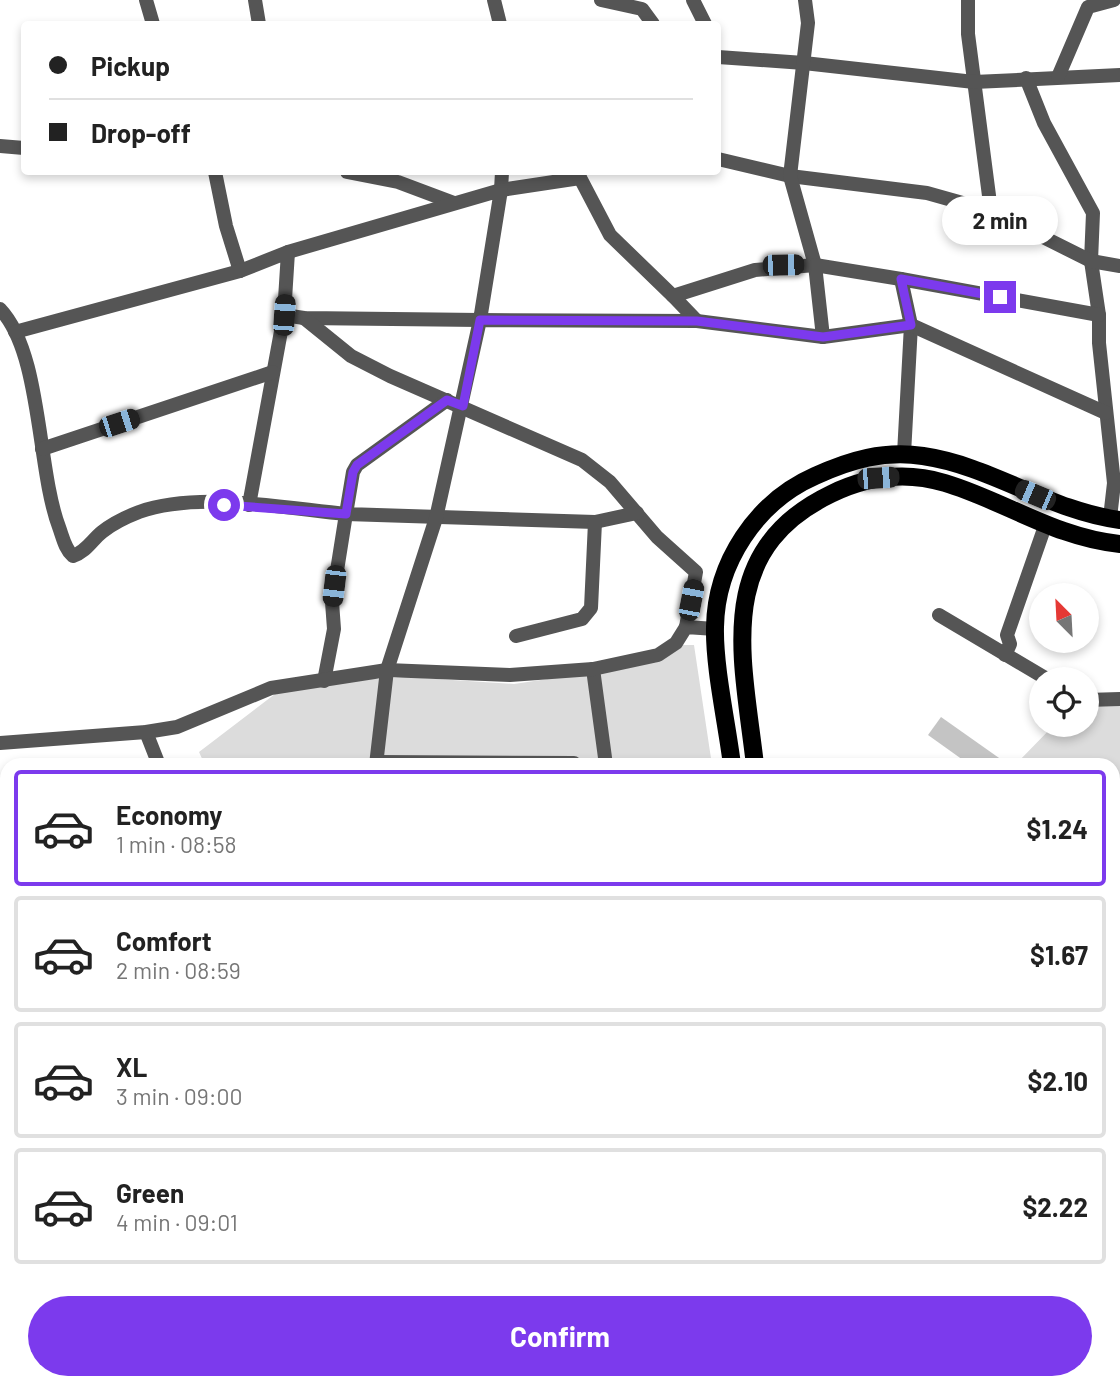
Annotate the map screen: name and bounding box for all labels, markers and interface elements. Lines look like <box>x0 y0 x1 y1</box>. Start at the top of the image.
text: Pickup <box>91 50 170 81</box>
text: Drop-off <box>91 117 191 148</box>
callout: 2 min <box>942 196 1058 244</box>
text: 2 min <box>972 206 1028 234</box>
car <box>762 254 805 276</box>
route end <box>984 281 1016 313</box>
car <box>273 293 296 337</box>
car <box>96 407 143 439</box>
car <box>857 466 900 490</box>
car <box>1012 477 1059 513</box>
route start <box>208 489 240 521</box>
car <box>322 564 347 608</box>
car <box>677 577 706 623</box>
north arrow <box>1029 583 1099 653</box>
map controls <box>1029 583 1099 737</box>
button: locate <box>1029 667 1099 737</box>
icon: car <box>32 797 95 860</box>
text: Economy <box>116 799 222 830</box>
text: $1.24 <box>1027 813 1088 844</box>
text: 1 min · 08:58 <box>116 830 237 858</box>
icon: car <box>32 923 95 986</box>
text: Comfort <box>116 925 212 956</box>
text: $1.67 <box>1030 939 1088 970</box>
text: 2 min · 08:59 <box>116 956 241 984</box>
icon: car <box>32 1049 95 1112</box>
text: XL <box>116 1051 147 1082</box>
text: $2.10 <box>1028 1065 1088 1096</box>
text: 3 min · 09:00 <box>116 1082 243 1110</box>
icon: car <box>32 1175 95 1238</box>
text: Green <box>116 1177 184 1208</box>
text: $2.22 <box>1022 1191 1088 1222</box>
text: 4 min · 09:01 <box>116 1208 238 1236</box>
button: Confirm <box>28 1296 1092 1376</box>

